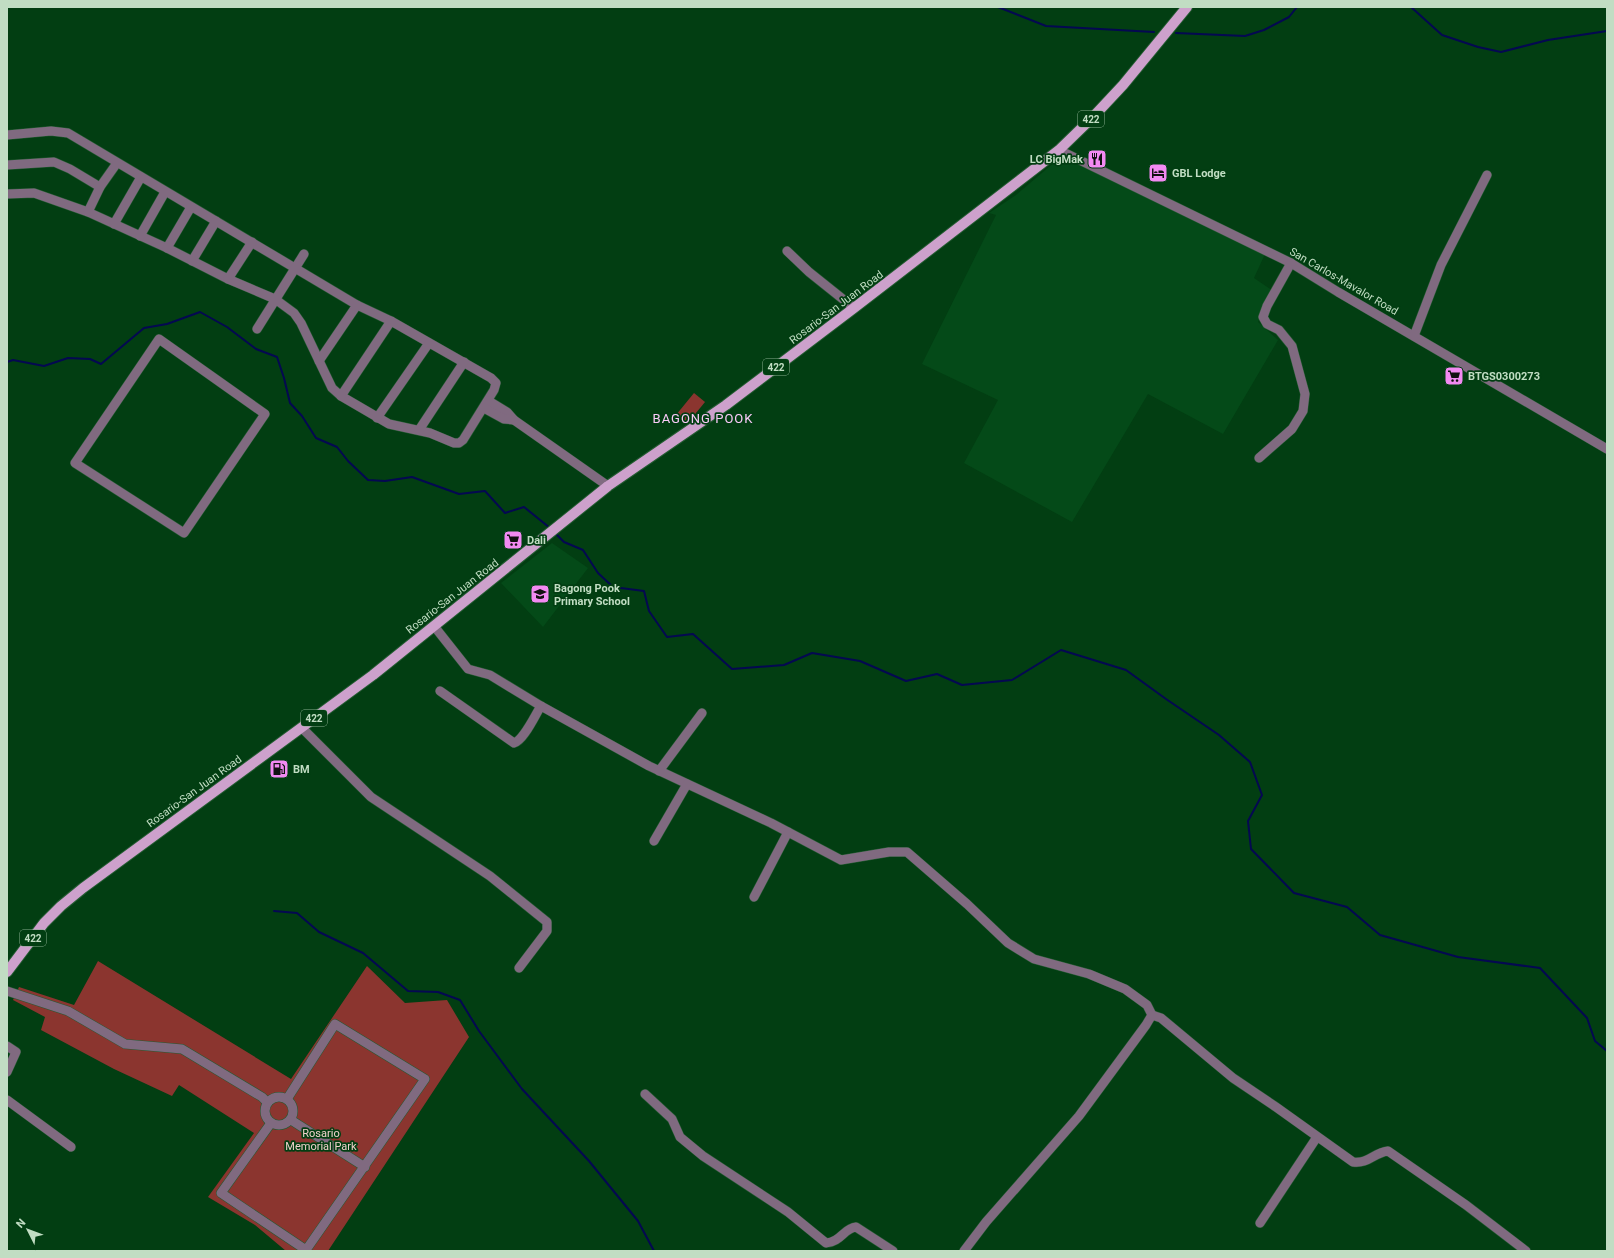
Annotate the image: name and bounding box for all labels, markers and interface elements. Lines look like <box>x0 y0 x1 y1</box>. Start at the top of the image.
road number: 422 <box>1078 111 1104 127</box>
restaurant icon: LC BigMak <box>1086 148 1108 170</box>
place label: LC BigMak <box>1030 153 1083 166</box>
hotel icon: GBL Lodge <box>1147 162 1169 184</box>
place label: GBL Lodge <box>1172 167 1226 180</box>
street label: San Carlos-Mavalor Road <box>1287 245 1400 318</box>
street label: Rosario-San Juan Road <box>787 268 886 347</box>
road number: 422 <box>763 359 789 375</box>
supermarket icon: BTGS0300273 <box>1443 365 1465 387</box>
place label: BTGS0300273 <box>1468 370 1540 383</box>
district label: BAGONG POOK <box>653 411 753 426</box>
supermarket icon: Dali <box>502 529 524 551</box>
place label: Dali <box>527 534 546 547</box>
street label: Rosario-San Juan Road <box>403 556 501 637</box>
place label: Bagong Pook Primary School <box>554 582 630 608</box>
school or university icon: Bagong Pook Primary School <box>529 583 551 605</box>
road number: 422 <box>301 710 327 726</box>
street label: Rosario-San Juan Road <box>144 753 244 830</box>
fuel station icon: BM <box>268 758 290 780</box>
place label: BM <box>293 763 310 776</box>
road number: 422 <box>20 930 46 946</box>
park label: Rosario Memorial Park <box>285 1127 357 1153</box>
north arrow <box>8 1210 48 1250</box>
text: N <box>14 1216 29 1231</box>

